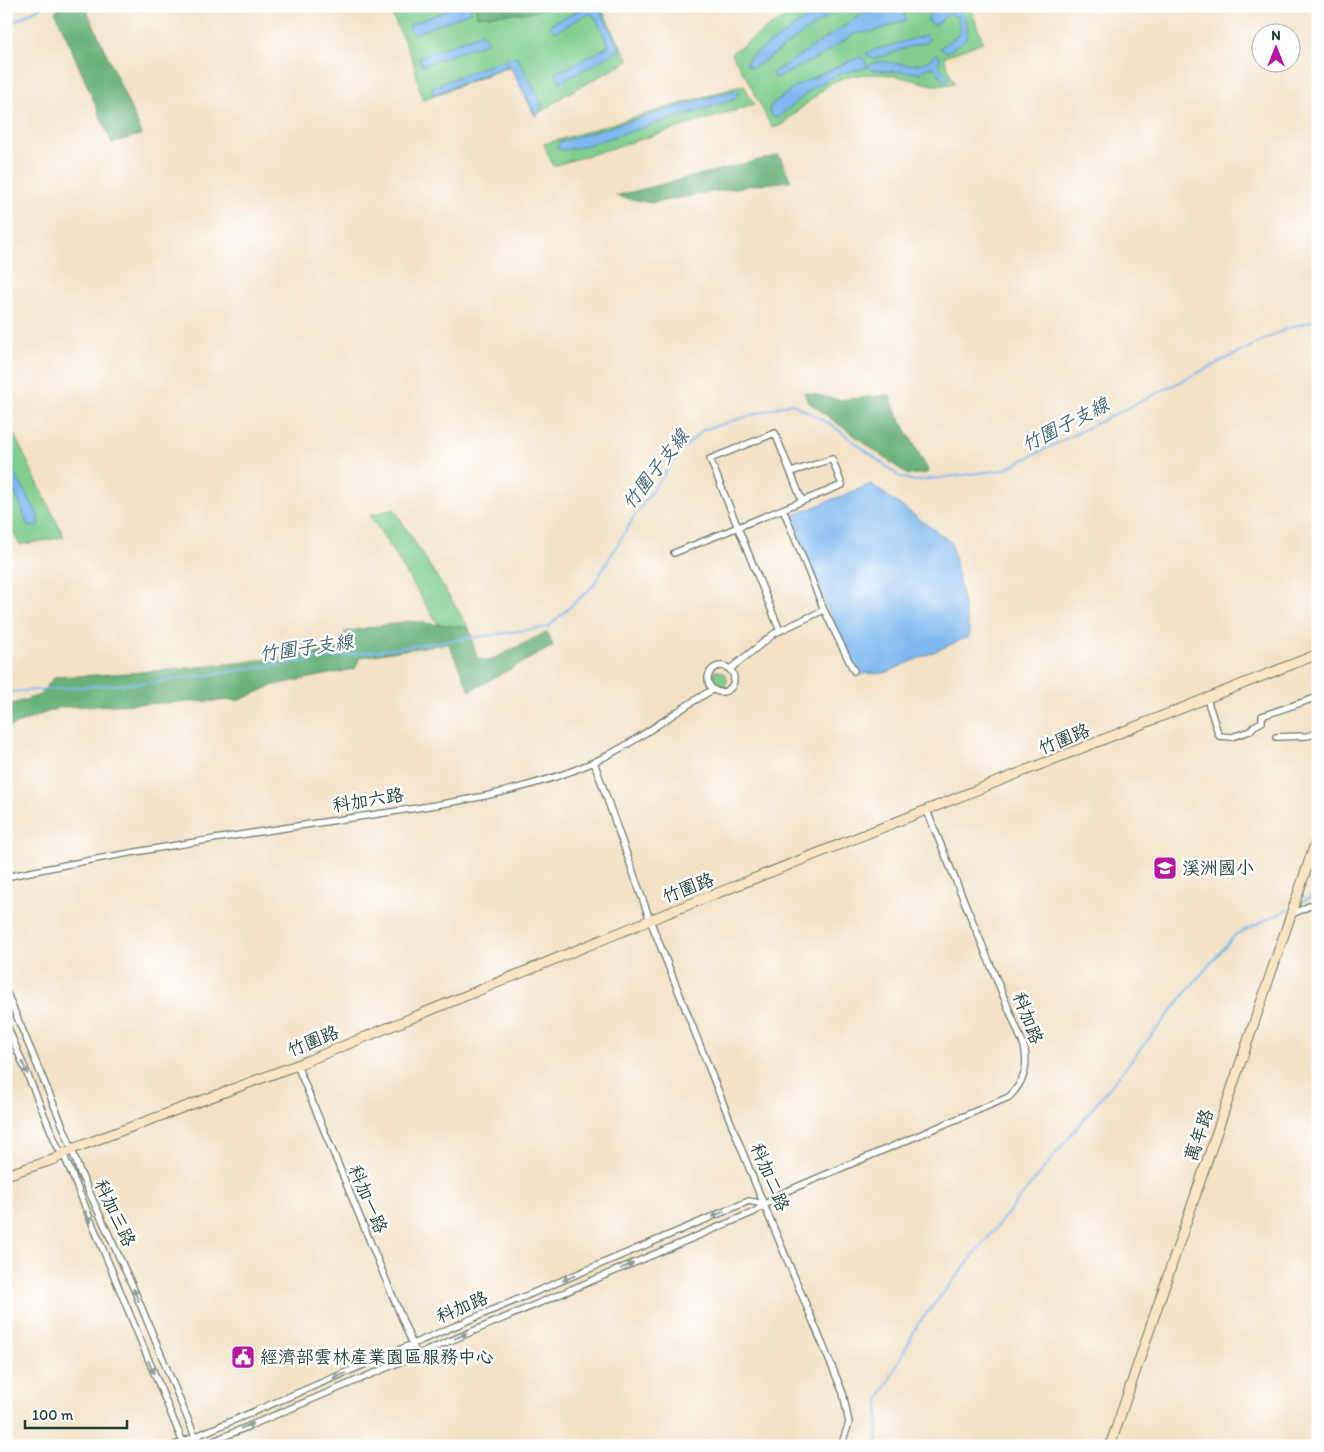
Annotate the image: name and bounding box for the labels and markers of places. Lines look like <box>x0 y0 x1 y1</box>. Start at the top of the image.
school or university icon: 溪洲國小 <box>1152 855 1178 881</box>
place label: 溪洲國小 <box>1182 857 1254 879</box>
public building icon: 經濟部雲林產業園區服務中心 <box>230 1344 256 1370</box>
place label: 經濟部雲林產業園區服務中心 <box>260 1346 494 1368</box>

